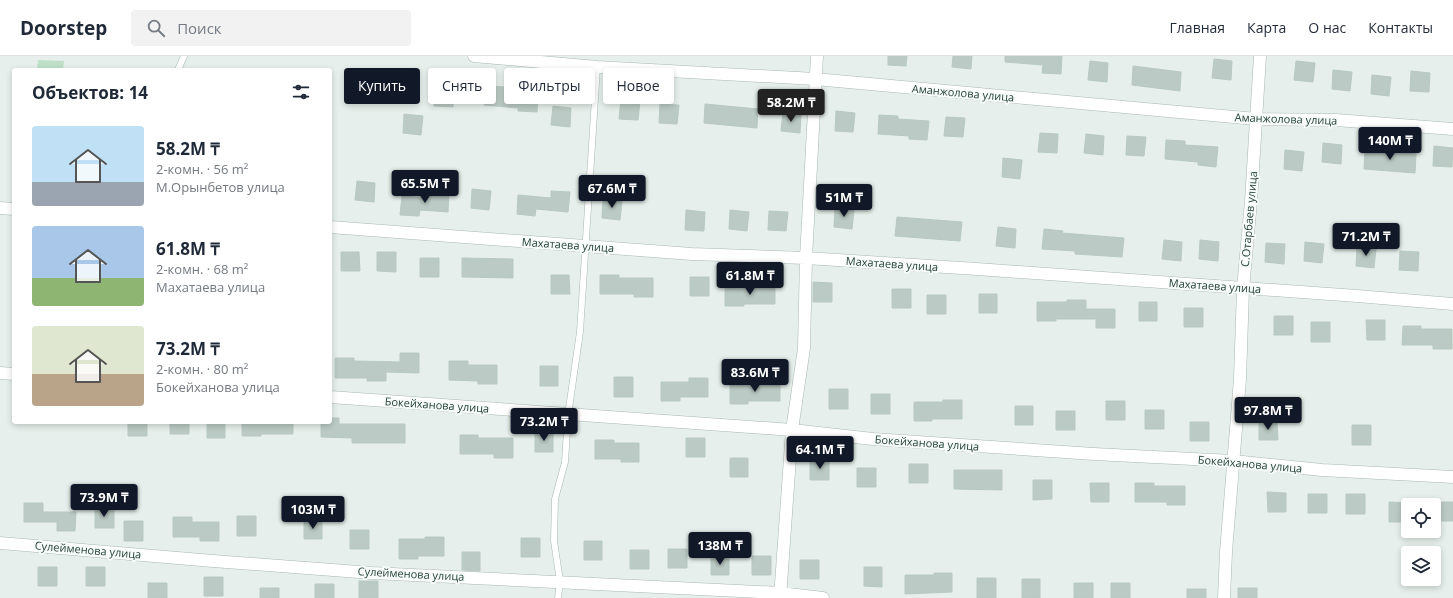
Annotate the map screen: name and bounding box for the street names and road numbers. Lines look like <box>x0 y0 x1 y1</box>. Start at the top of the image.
street label: Аманжолова улица <box>911 81 1015 104</box>
street label: Аманжолова улица <box>1234 109 1338 128</box>
street label: С.Отарбаев улица <box>1237 170 1260 268</box>
street label: Махатаева улица <box>521 234 615 255</box>
street label: Махатаева улица <box>845 253 939 274</box>
street label: Махатаева улица <box>1168 275 1262 296</box>
street label: Бокейханова улица <box>384 393 490 416</box>
street label: Бокейханова улица <box>874 431 980 454</box>
street label: Бокейханова улица <box>1197 451 1303 476</box>
street label: Сулейменова улица <box>34 537 142 562</box>
street label: Сулейменова улица <box>357 563 465 584</box>

